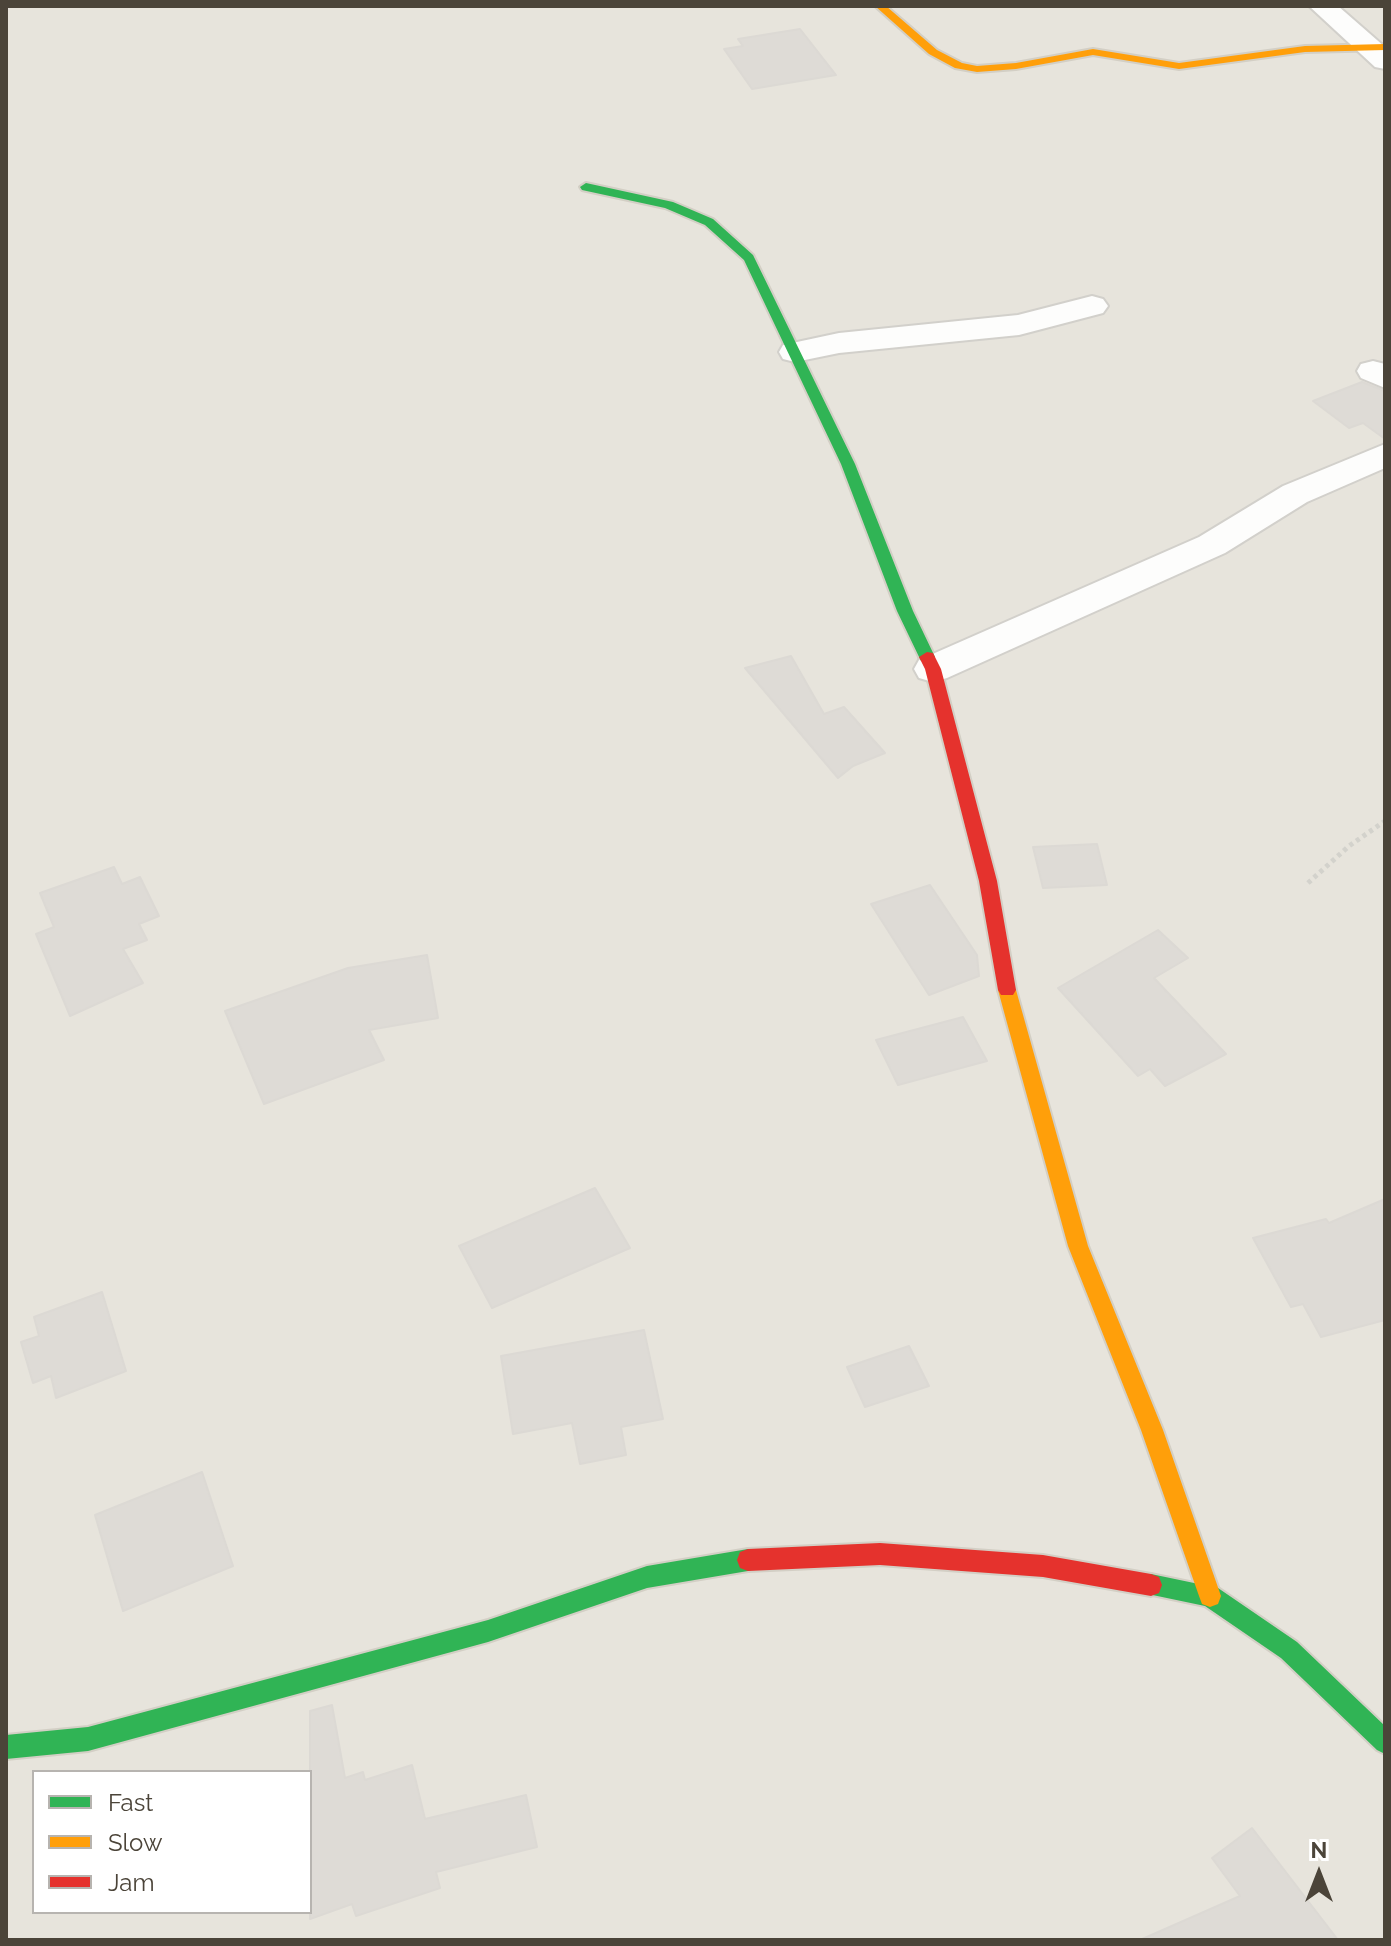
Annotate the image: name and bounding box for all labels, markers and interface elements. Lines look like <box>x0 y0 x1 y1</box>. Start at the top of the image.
legend <box>32 1770 312 1914</box>
text: Fast <box>108 1788 153 1817</box>
text: Slow <box>108 1828 162 1857</box>
north arrow <box>1279 1834 1359 1914</box>
text: N <box>1311 1837 1327 1863</box>
text: Jam <box>108 1868 154 1897</box>

